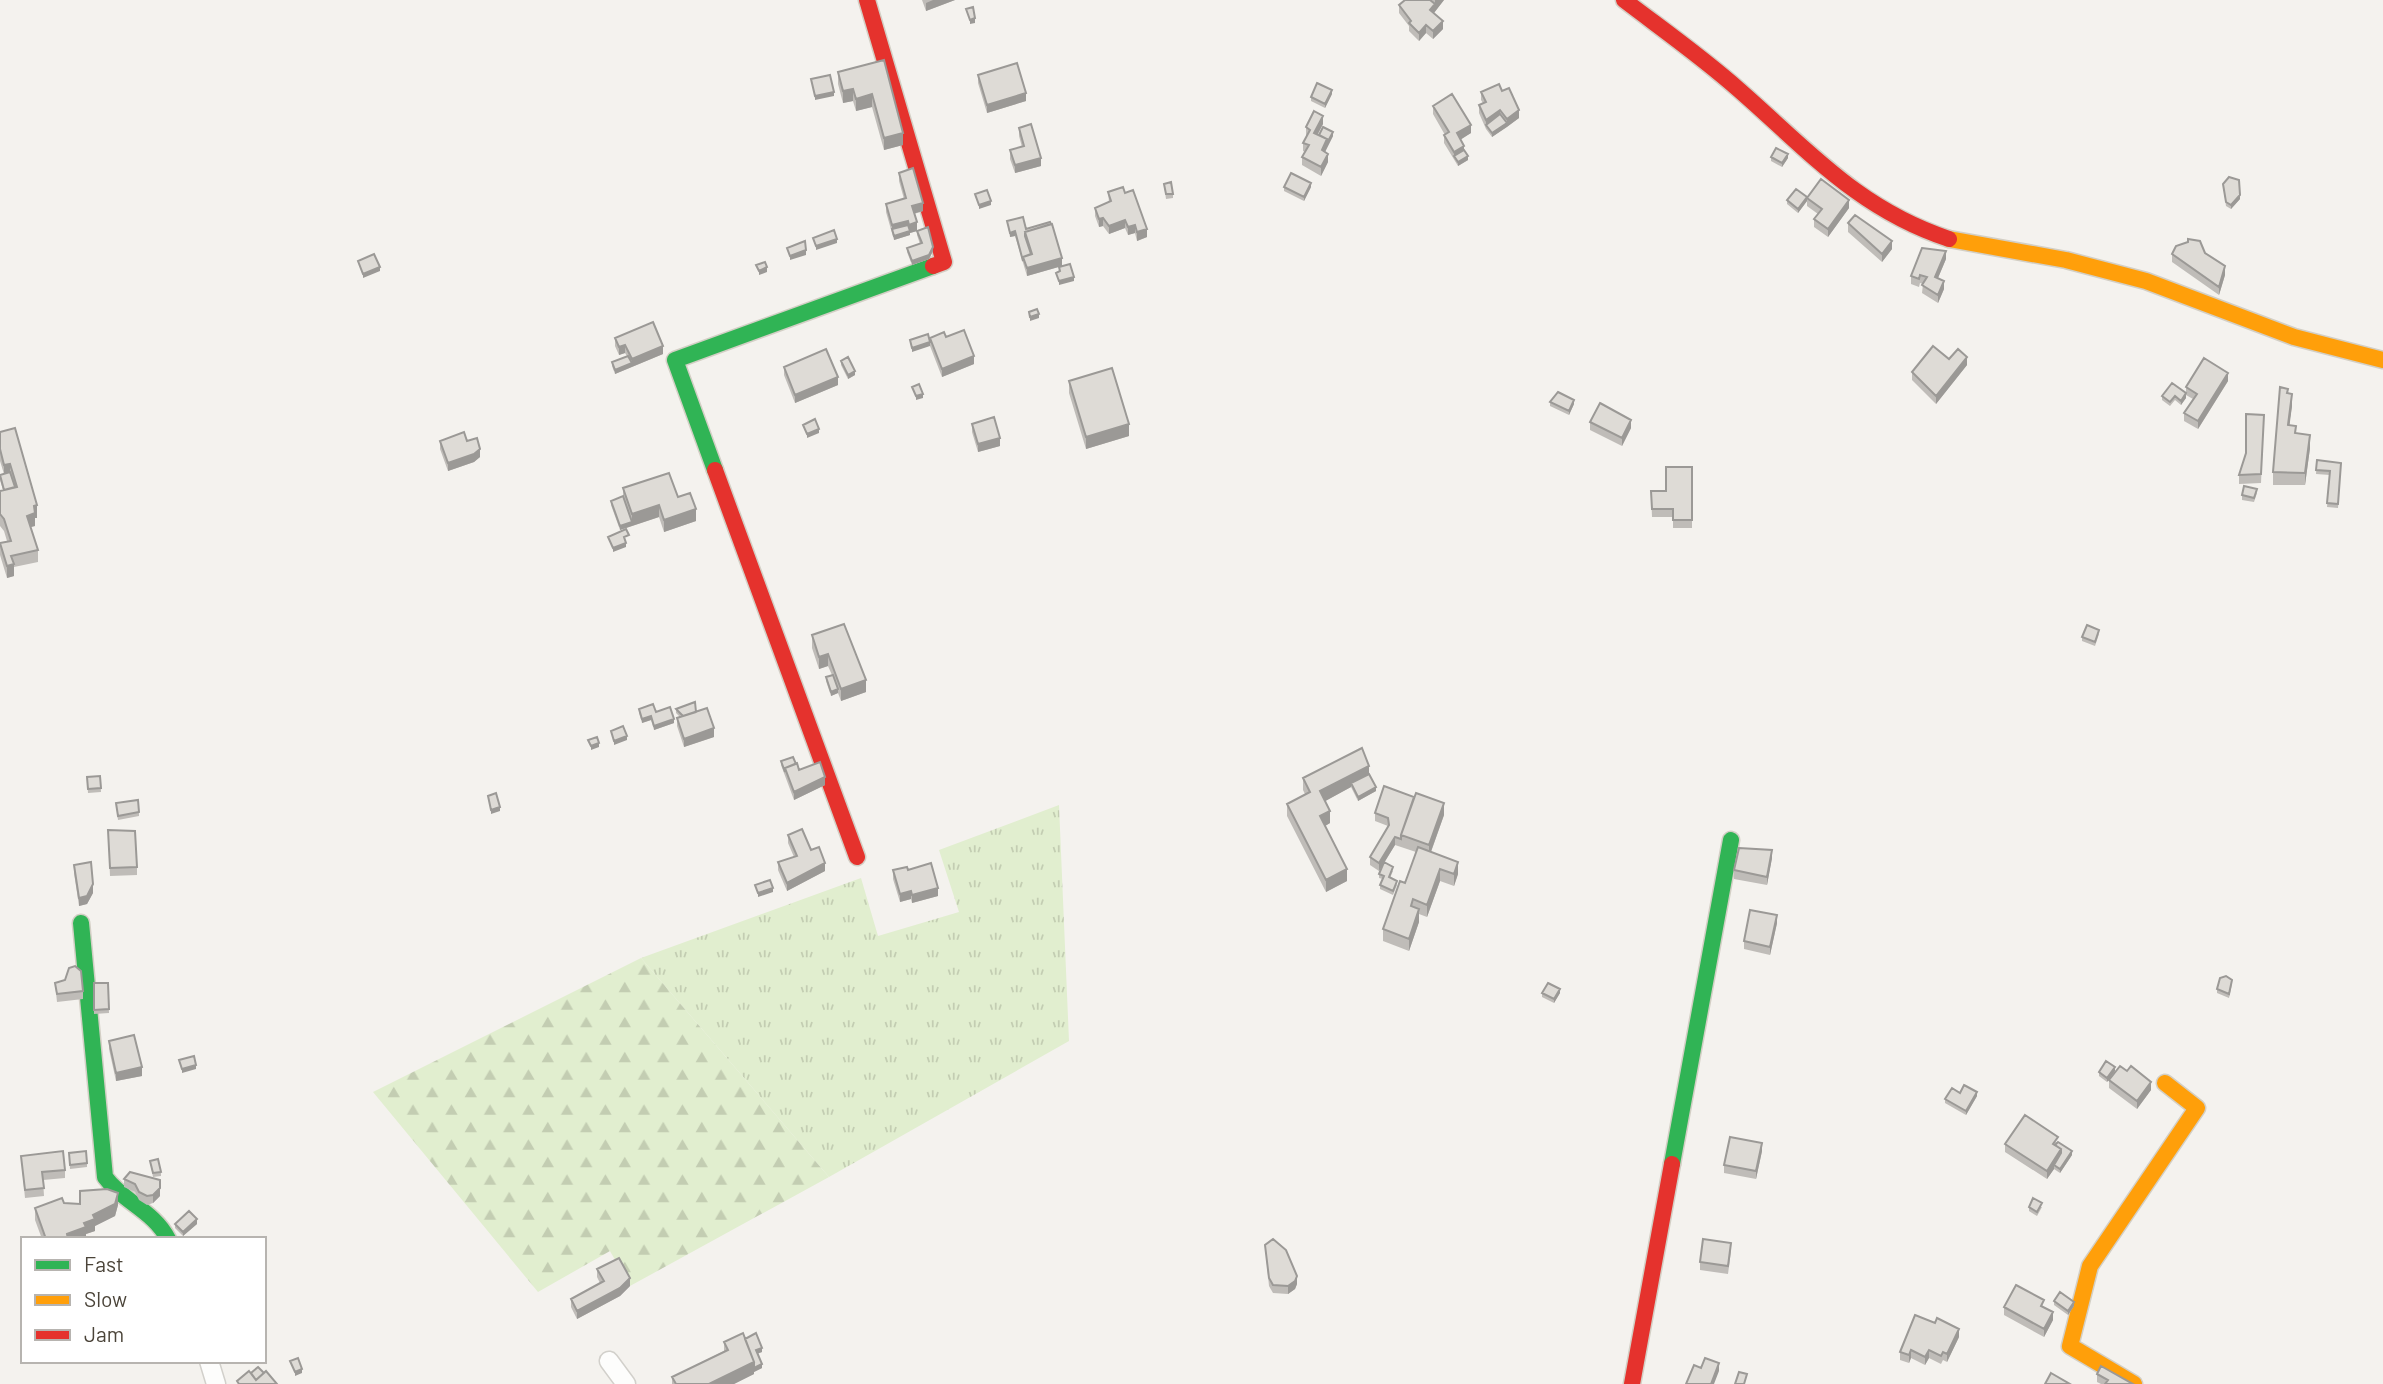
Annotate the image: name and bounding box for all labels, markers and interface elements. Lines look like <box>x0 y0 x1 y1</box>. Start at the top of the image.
legend <box>21 1237 266 1363</box>
text: Fast <box>84 1251 124 1276</box>
text: Slow <box>84 1286 127 1311</box>
text: Jam <box>84 1321 124 1346</box>

